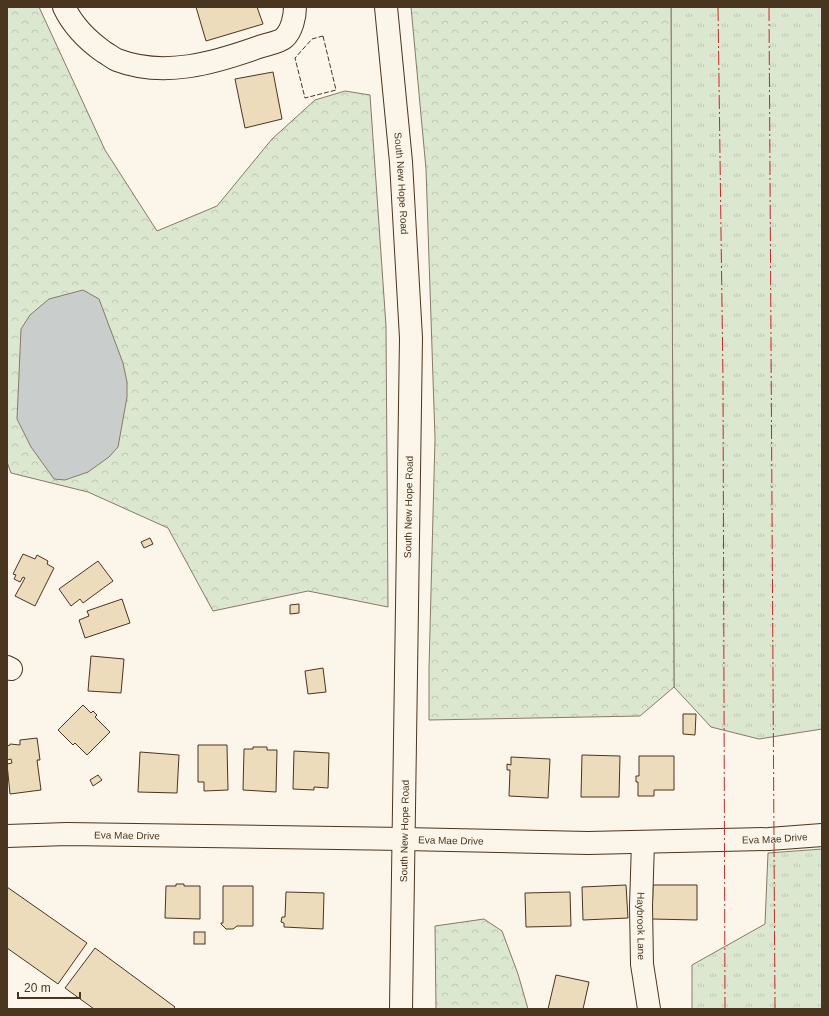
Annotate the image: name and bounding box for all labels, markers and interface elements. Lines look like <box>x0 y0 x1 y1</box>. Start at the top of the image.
street label: South New Hope Road <box>392 132 410 235</box>
street label: South New Hope Road <box>402 456 415 558</box>
street label: South New Hope Road <box>398 780 411 882</box>
street label: Eva Mae Drive <box>94 829 160 841</box>
street label: Eva Mae Drive <box>742 831 808 846</box>
street label: Eva Mae Drive <box>418 834 484 847</box>
street label: Haybrook Lane <box>635 892 647 960</box>
scale bar <box>18 974 80 1000</box>
text: 20 m <box>24 981 51 995</box>

